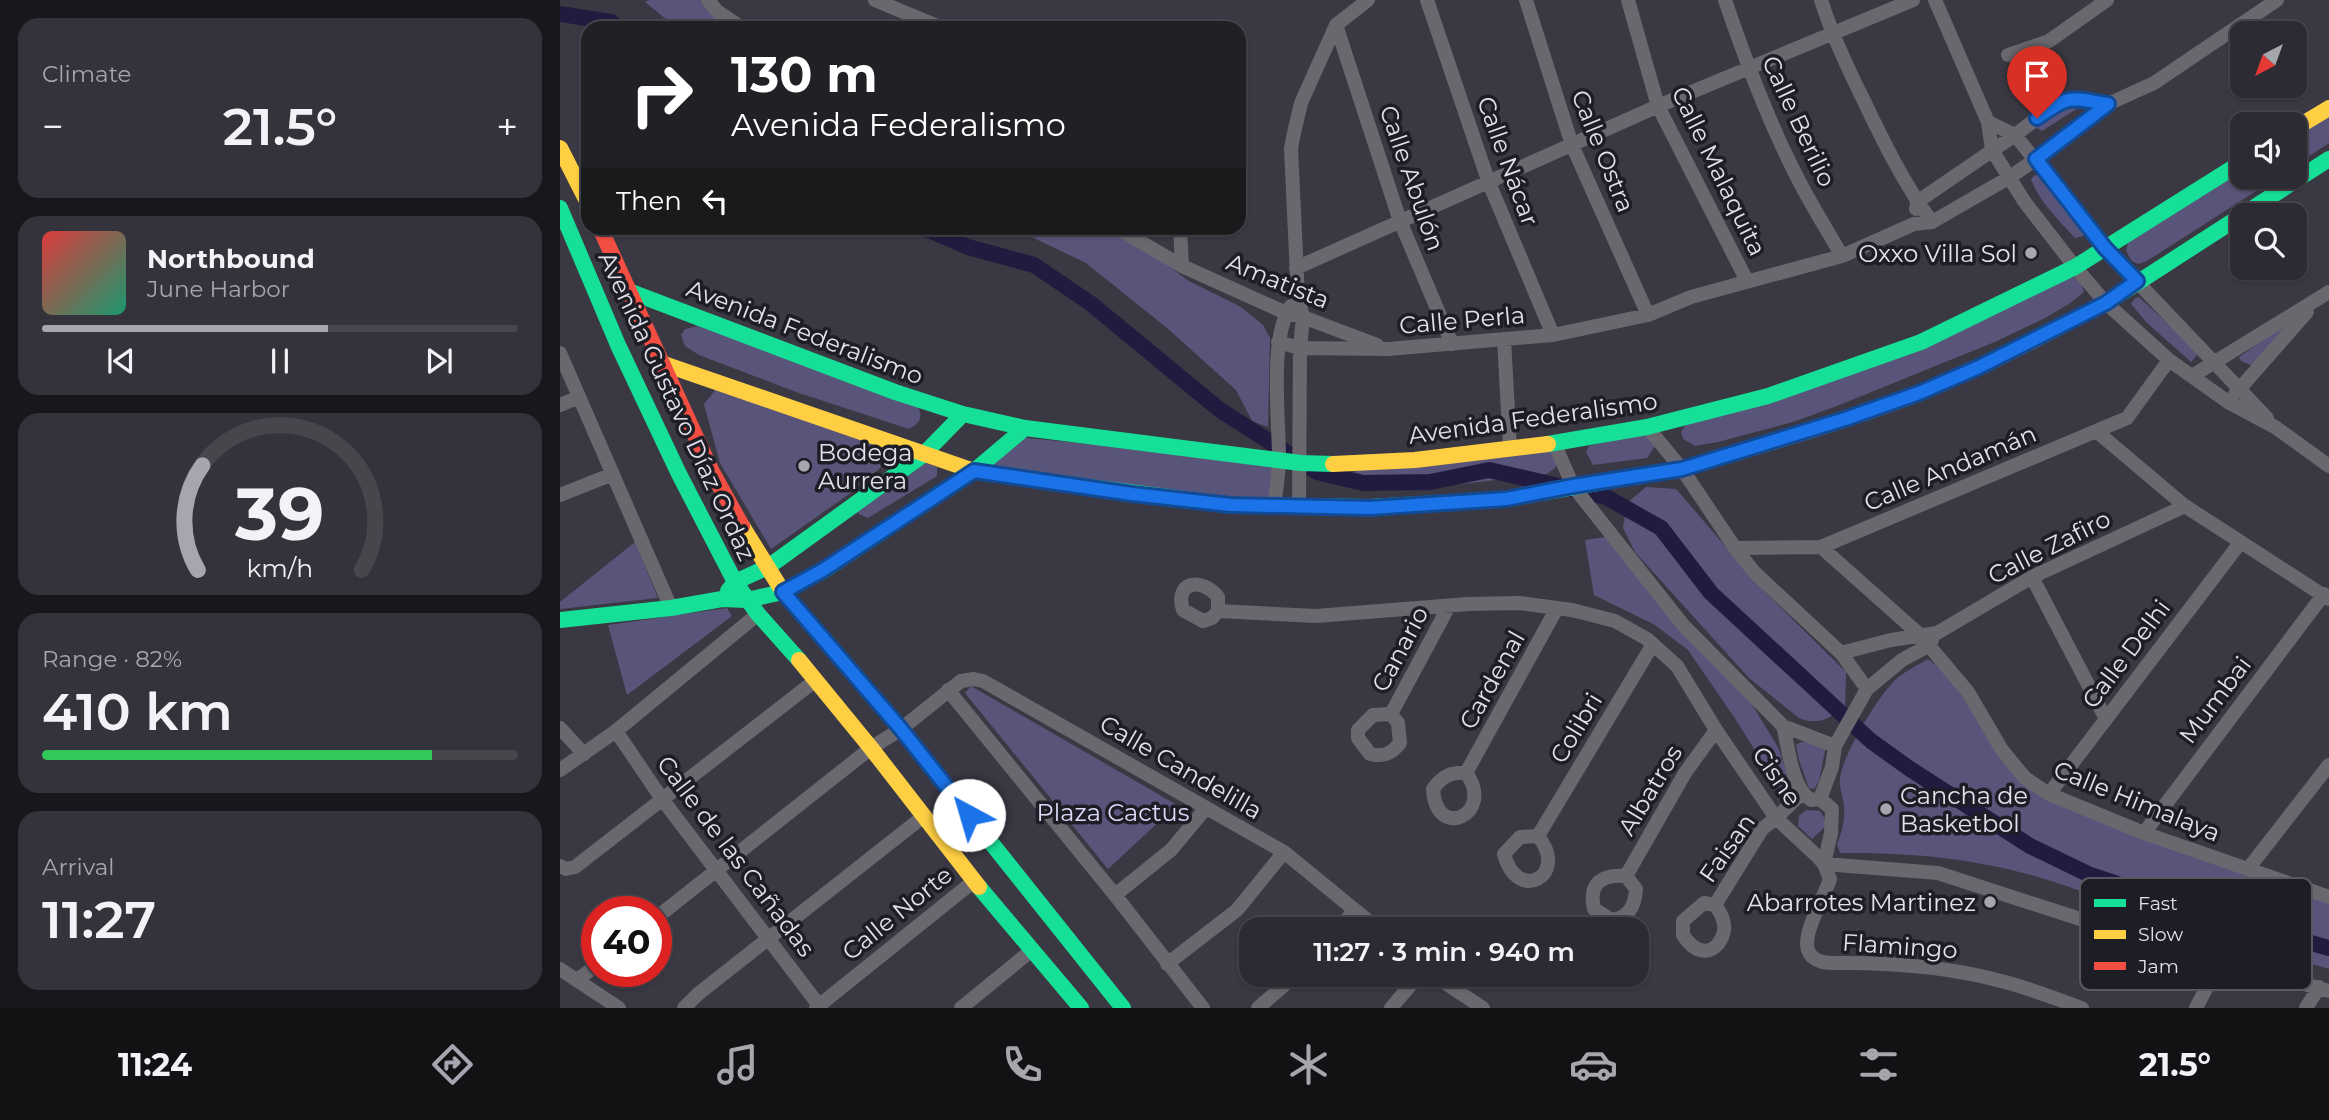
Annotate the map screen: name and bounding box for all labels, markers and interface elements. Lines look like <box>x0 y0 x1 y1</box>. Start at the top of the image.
north arrow <box>2230 21 2306 98</box>
map controls <box>2230 21 2307 280</box>
text: 130 m <box>731 45 878 104</box>
pin <box>2007 46 2067 118</box>
icon: right <box>616 49 707 140</box>
street label: Calle Berilio <box>1756 51 1842 191</box>
icon: arrive <box>2018 57 2056 95</box>
text: Climate <box>42 60 131 88</box>
street label: Calle Malaquita <box>1666 82 1772 260</box>
street label: Calle Ostra <box>1565 86 1641 216</box>
street label: Calle Nácar <box>1471 92 1545 230</box>
text: 21.5° <box>223 95 337 158</box>
street label: Calle Abulón <box>1374 101 1450 255</box>
text: − <box>42 103 64 150</box>
text: + <box>496 103 518 150</box>
text: Avenida Federalismo <box>731 105 1066 144</box>
button: sound <box>2230 112 2307 189</box>
icon: left <box>696 182 734 220</box>
text: Then <box>616 185 682 217</box>
button: search <box>2230 203 2307 280</box>
place label: Oxxo Villa Sol <box>1858 239 2017 268</box>
text: Northbound <box>147 243 315 275</box>
marker: Oxxo Villa Sol <box>2023 245 2039 261</box>
street label: Avenida Gustavo Díaz Ordaz <box>592 247 762 565</box>
street label: Amatista <box>1222 247 1334 315</box>
street label: Avenida Federalismo <box>683 273 927 391</box>
text: June Harbor <box>147 275 290 303</box>
street label: Calle Perla <box>1398 300 1526 340</box>
icon: previous <box>102 342 140 380</box>
icon: pause <box>261 342 299 380</box>
icon: next <box>420 342 458 380</box>
street label: Avenida Federalismo <box>1407 386 1659 450</box>
street label: Calle Andamán <box>1859 419 2041 517</box>
place label: Bodega Aurrera <box>818 438 913 495</box>
marker: Bodega Aurrera <box>796 458 812 474</box>
text: 39 <box>234 470 325 558</box>
street label: Calle Zafiro <box>1983 504 2115 590</box>
text: km/h <box>247 553 313 583</box>
street label: Calle Delhi <box>2076 594 2176 714</box>
street label: Canario <box>1366 601 1434 697</box>
street label: Cardenal <box>1453 626 1531 734</box>
text: Range · 82% <box>42 645 182 673</box>
street label: Mumbai <box>2173 651 2257 749</box>
text: 410 km <box>42 680 233 743</box>
street label: Colibri <box>1544 688 1608 768</box>
street label: Calle Candelilla <box>1095 709 1267 825</box>
street label: Albatros <box>1612 740 1688 840</box>
street label: Cisne <box>1746 741 1808 811</box>
street label: Calle de las Cañadas <box>651 750 821 962</box>
street label: Calle Himalaya <box>2049 754 2225 848</box>
position arrow <box>932 778 1006 852</box>
place label: Cancha de Basketbol <box>1900 781 2028 838</box>
park label: Plaza Cactus <box>1037 798 1189 827</box>
marker: Cancha de Basketbol <box>1878 801 1894 817</box>
street label: Faisan <box>1693 808 1761 888</box>
text: Arrival <box>42 853 115 881</box>
street label: Calle Norte <box>836 860 958 966</box>
legend <box>2080 878 2312 990</box>
text: 11:27 <box>42 888 156 951</box>
place label: Abarrotes Martinez <box>1747 888 1976 917</box>
text: Fast <box>2138 892 2178 915</box>
marker: Abarrotes Martinez <box>1982 894 1998 910</box>
speed limit sign: 40 <box>581 896 672 987</box>
text: Slow <box>2138 923 2183 946</box>
street label: Flamingo <box>1841 928 1959 964</box>
text: 11:27 · 3 min · 940 m <box>1313 936 1575 968</box>
text: Jam <box>2137 955 2179 978</box>
icon: directions <box>428 1040 477 1089</box>
icon: music <box>713 1040 762 1089</box>
icon: phone <box>998 1040 1047 1089</box>
icon: climate <box>1284 1040 1333 1089</box>
icon: car <box>1569 1040 1618 1089</box>
icon: filters <box>1854 1040 1903 1089</box>
text: 11:24 <box>118 1045 192 1084</box>
text: 21.5° <box>2139 1045 2211 1084</box>

